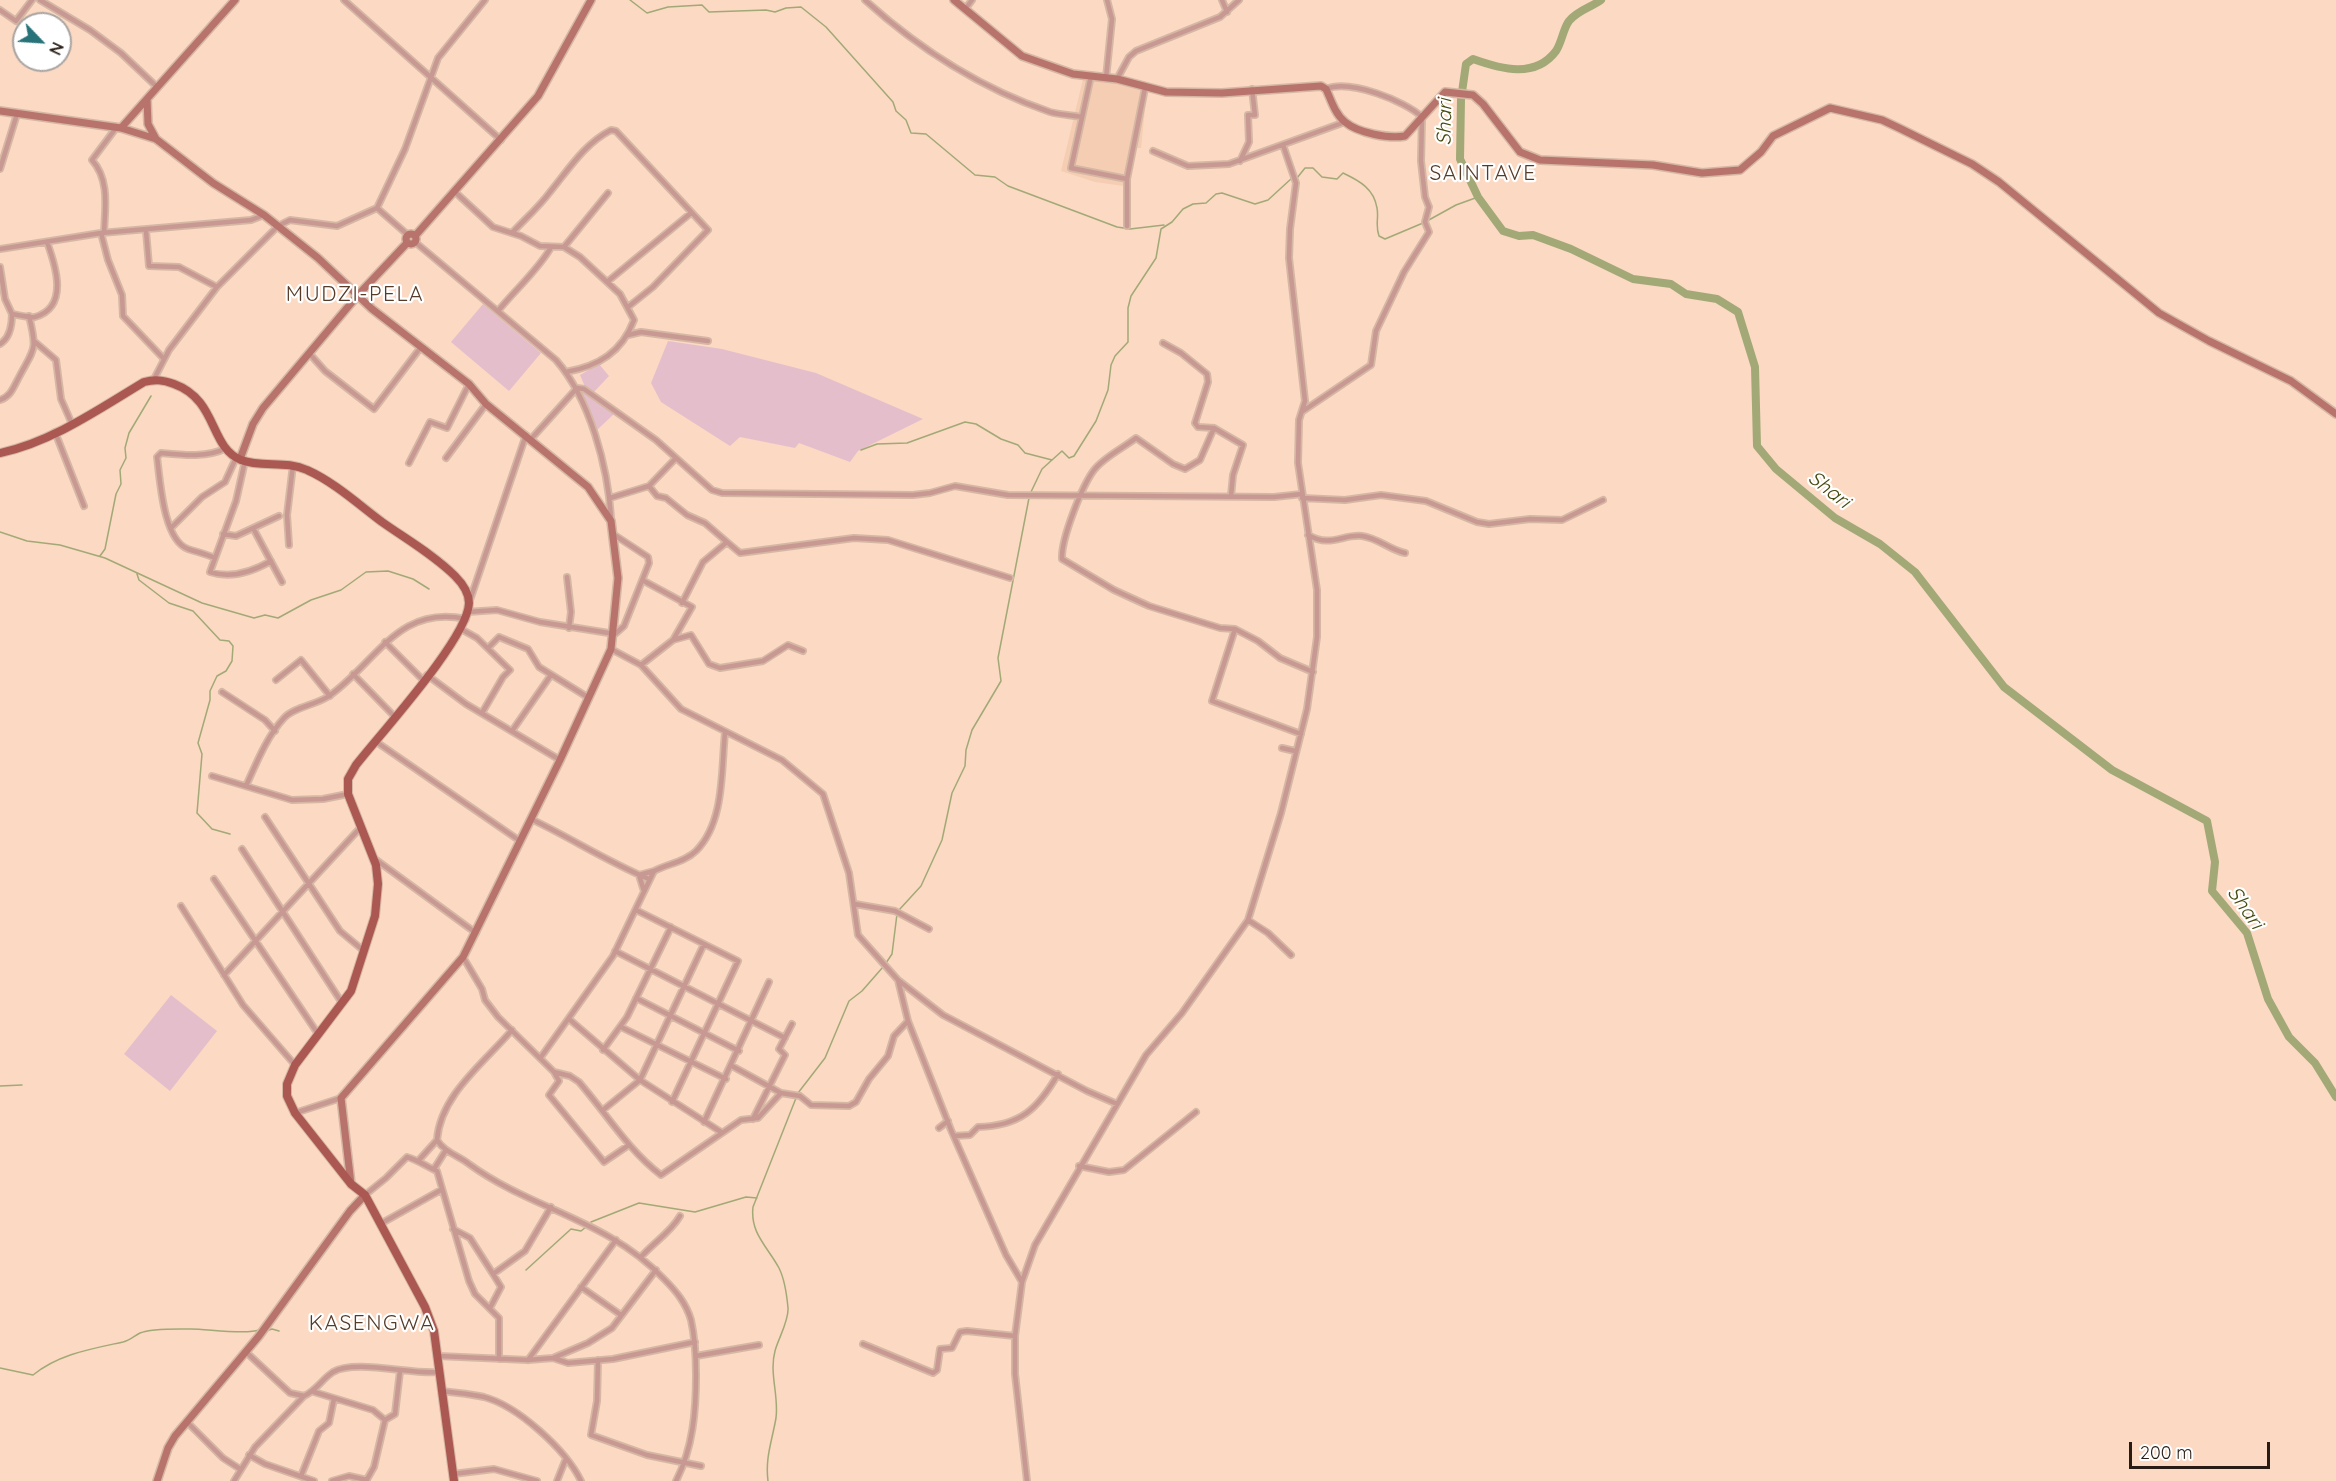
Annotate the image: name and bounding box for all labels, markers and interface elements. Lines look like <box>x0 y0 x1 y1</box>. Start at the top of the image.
north arrow <box>12 12 72 72</box>
text: N <box>45 39 68 58</box>
water label: Shari <box>1433 98 1457 146</box>
district label: SAINTAVE <box>1429 161 1537 187</box>
district label: MUDZI-PELA <box>286 282 424 308</box>
water label: Shari <box>1803 466 1855 514</box>
water label: Shari <box>2222 882 2268 934</box>
district label: KASENGWA <box>309 1311 435 1337</box>
scale bar <box>2132 1430 2273 1468</box>
text: 200 m <box>2140 1441 2193 1464</box>

